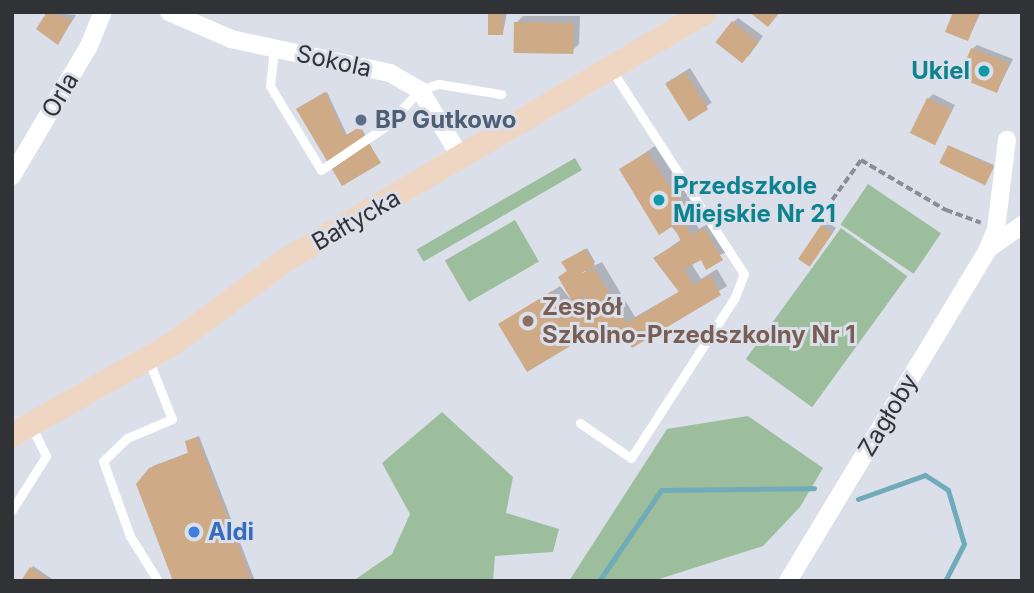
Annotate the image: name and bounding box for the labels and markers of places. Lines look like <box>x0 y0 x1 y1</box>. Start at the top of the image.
place label: Ukiel <box>911 57 970 85</box>
marker: Ukiel <box>976 63 992 79</box>
place label: BP Gutkowo <box>375 106 516 134</box>
marker: BP Gutkowo <box>353 112 369 128</box>
place label: Przedszkole Miejskie Nr 21 <box>673 172 836 228</box>
marker: Przedszkole Miejskie Nr 21 <box>651 192 667 208</box>
place label: Zespół Szkolno-Przedszkolny Nr 1 <box>542 293 856 349</box>
marker: Zespół Szkolno-Przedszkolny Nr 1 <box>520 313 536 329</box>
place label: Aldi <box>208 518 254 546</box>
marker: Aldi <box>186 524 202 540</box>

